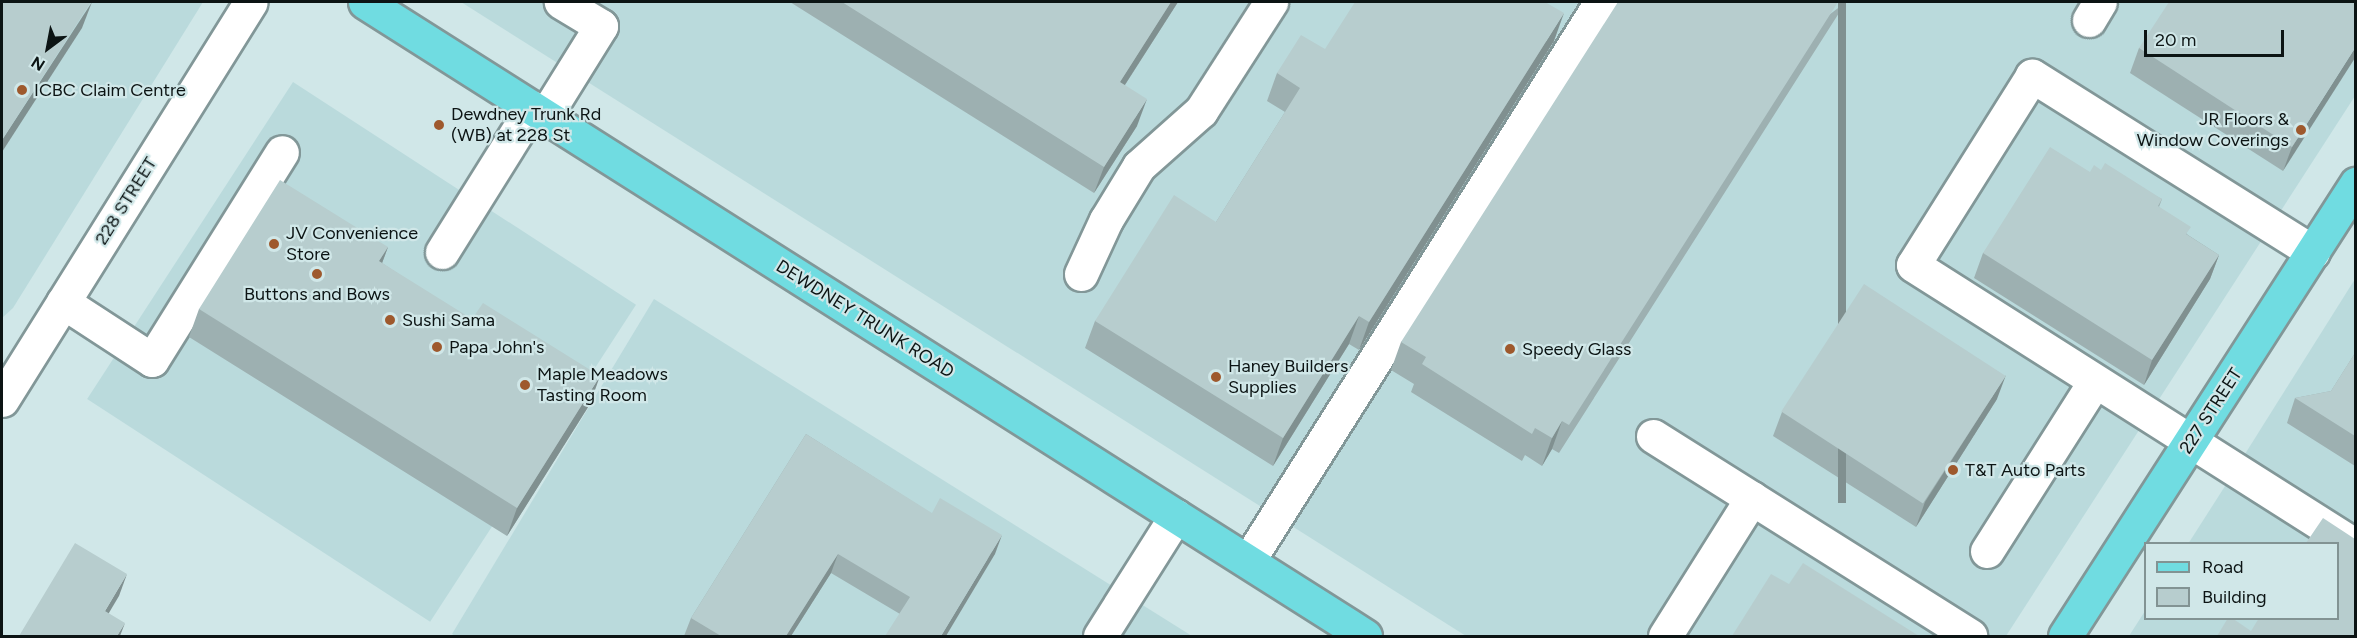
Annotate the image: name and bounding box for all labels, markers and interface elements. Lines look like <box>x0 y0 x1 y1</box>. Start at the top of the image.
north arrow <box>18 18 78 78</box>
scale bar <box>2147 18 2286 56</box>
text: 20 m <box>2155 29 2196 51</box>
text: N <box>28 52 48 75</box>
place label: ICBC Claim Centre <box>34 79 186 101</box>
marker: ICBC Claim Centre <box>15 83 29 97</box>
place label: Dewdney Trunk Rd (WB) at 228 St <box>451 104 601 146</box>
place label: JR Floors & Window Coverings <box>2137 109 2289 152</box>
marker: Dewdney Trunk Rd (WB) at 228 St <box>432 118 446 132</box>
marker: JR Floors & Window Coverings <box>2294 123 2308 137</box>
street label: 228 STREET <box>91 153 161 249</box>
place label: JV Convenience Store <box>286 223 418 266</box>
marker: JV Convenience Store <box>267 237 281 251</box>
street label: DEWDNEY TRUNK ROAD <box>772 255 958 383</box>
marker: Buttons and Bows <box>310 267 324 281</box>
place label: Buttons and Bows <box>244 283 390 305</box>
place label: Sushi Sama <box>402 309 495 331</box>
marker: Sushi Sama <box>383 313 397 327</box>
place label: Papa John's <box>449 336 544 358</box>
place label: Speedy Glass <box>1522 338 1631 360</box>
marker: Papa John's <box>430 340 444 354</box>
marker: Speedy Glass <box>1503 342 1517 356</box>
place label: Haney Builders Supplies <box>1228 356 1348 398</box>
place label: Maple Meadows Tasting Room <box>537 364 668 406</box>
street label: 227 STREET <box>2175 364 2247 458</box>
marker: Haney Builders Supplies <box>1209 370 1223 384</box>
marker: Maple Meadows Tasting Room <box>518 378 532 392</box>
place label: T&T Auto Parts <box>1965 459 2085 481</box>
marker: T&T Auto Parts <box>1946 463 1960 477</box>
legend <box>2144 542 2339 620</box>
text: Road <box>2202 556 2243 578</box>
text: Building <box>2202 586 2267 608</box>

